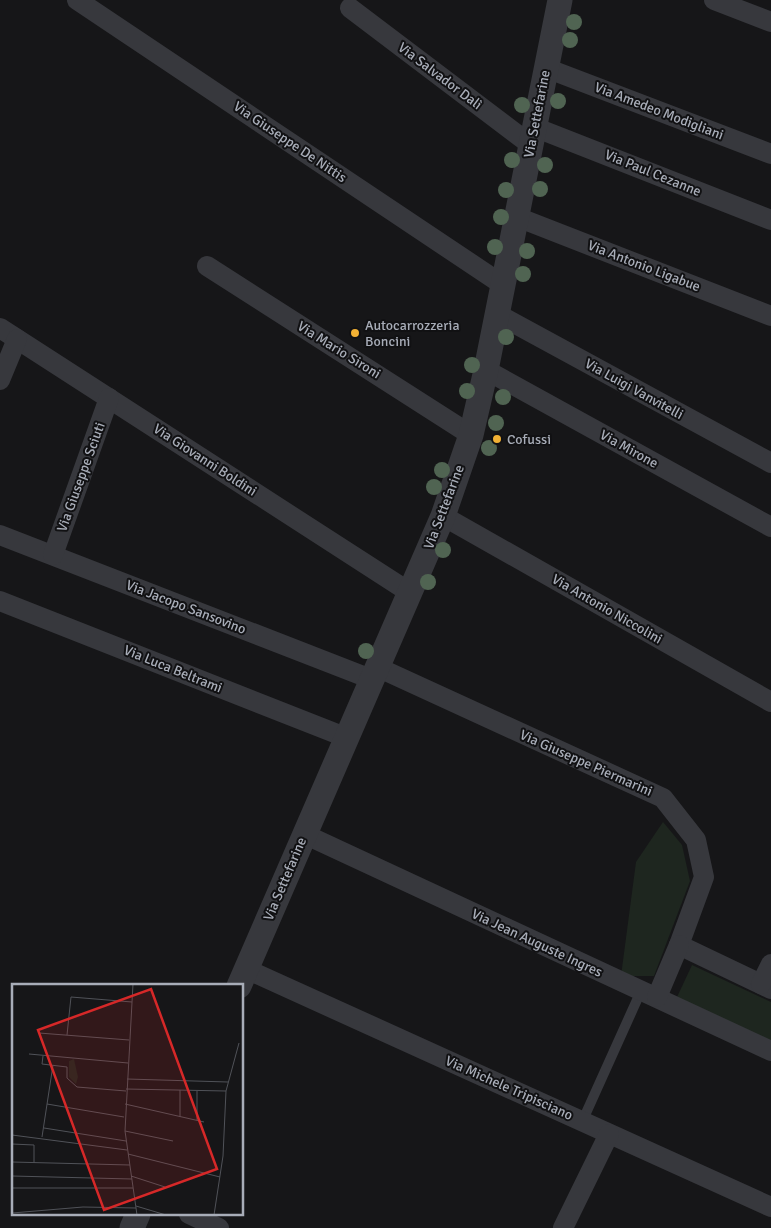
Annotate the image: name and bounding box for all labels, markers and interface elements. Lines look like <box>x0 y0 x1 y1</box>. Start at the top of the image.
street label: Via Salvador Dalì <box>395 39 485 113</box>
street label: Via Settefarine <box>520 69 554 159</box>
street label: Via Amedeo Modigliani <box>592 79 726 143</box>
street label: Via Giuseppe De Nittis <box>230 98 350 186</box>
street label: Via Paul Cezanne <box>602 146 704 200</box>
street label: Via Antonio Ligabue <box>585 237 703 295</box>
place label: Autocarrozzeria Boncini <box>365 317 460 350</box>
street label: Via Mario Sironi <box>294 318 384 382</box>
marker: Autocarrozzeria Boncini <box>349 327 361 339</box>
street label: Via Luigi Vanvitelli <box>582 355 686 423</box>
street label: Via Giuseppe Sciuti <box>53 420 109 534</box>
street label: Via Giovanni Boldini <box>150 420 260 500</box>
street label: Via Mirone <box>597 426 661 472</box>
place label: Cofussi <box>507 431 551 448</box>
marker: Cofussi <box>491 433 503 445</box>
street label: Via Settefarine <box>420 462 468 552</box>
street label: Via Antonio Niccolini <box>549 570 665 648</box>
street label: Via Jacopo Sansovino <box>124 576 248 638</box>
street label: Via Luca Beltrami <box>121 641 225 697</box>
street label: Via Giuseppe Piermarini <box>517 726 655 800</box>
street label: Via Settefarine <box>260 835 310 923</box>
street label: Via Jean Auguste Ingres <box>469 905 605 981</box>
inset map <box>12 984 244 1216</box>
street label: Via Michele Tripisciano <box>443 1052 575 1124</box>

